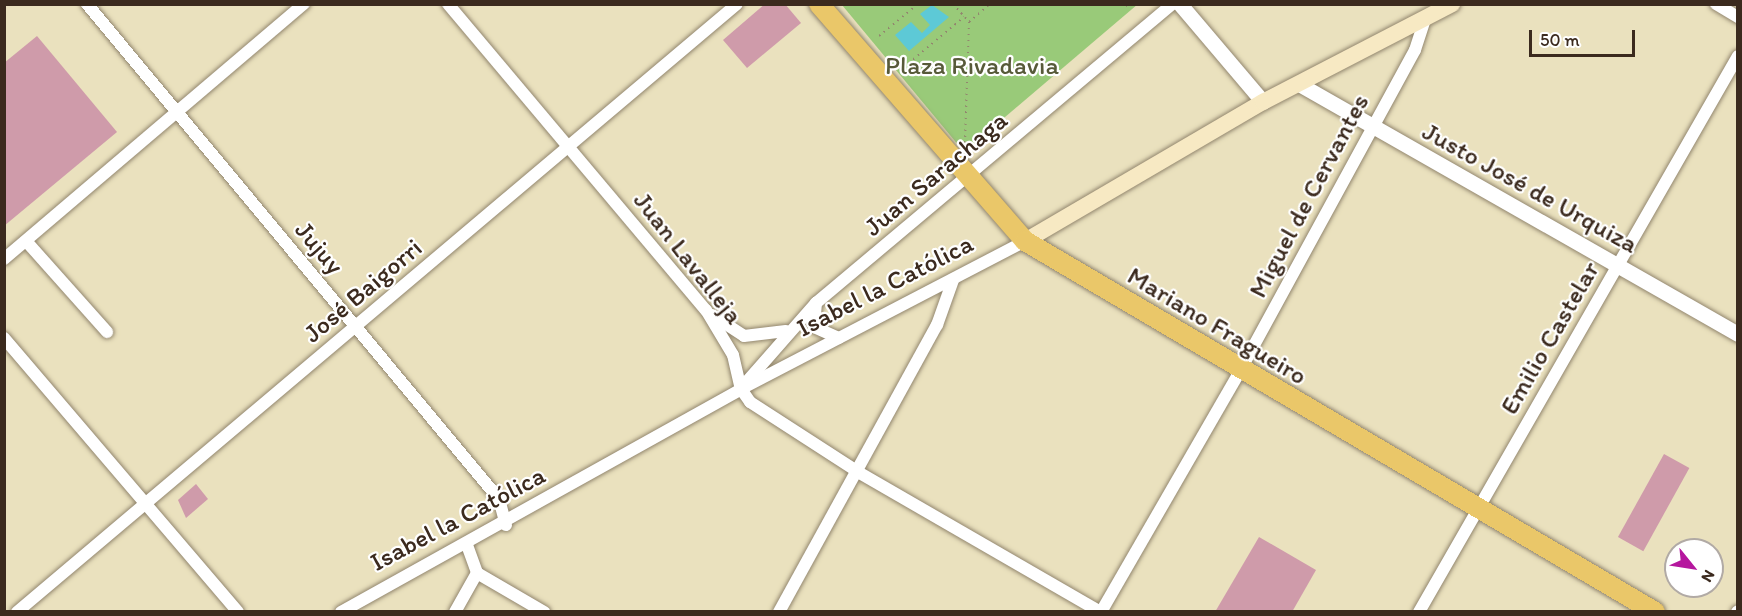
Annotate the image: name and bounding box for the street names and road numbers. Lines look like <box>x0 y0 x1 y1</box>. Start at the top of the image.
street label: Miguel de Cervantes <box>1242 89 1376 303</box>
street label: Juan Sarachaga <box>858 105 1014 243</box>
street label: Justo José de Urquiza <box>1416 116 1644 260</box>
street label: Juan Lavalleja <box>627 186 749 330</box>
street label: Jujuy <box>288 215 350 281</box>
street label: Isabel la Católica <box>792 228 978 344</box>
street label: José Baigorri <box>297 232 429 350</box>
street label: Emilio Castelar <box>1494 256 1606 420</box>
street label: Mariano Fragueiro <box>1121 260 1313 392</box>
street label: Isabel la Católica <box>365 460 551 578</box>

